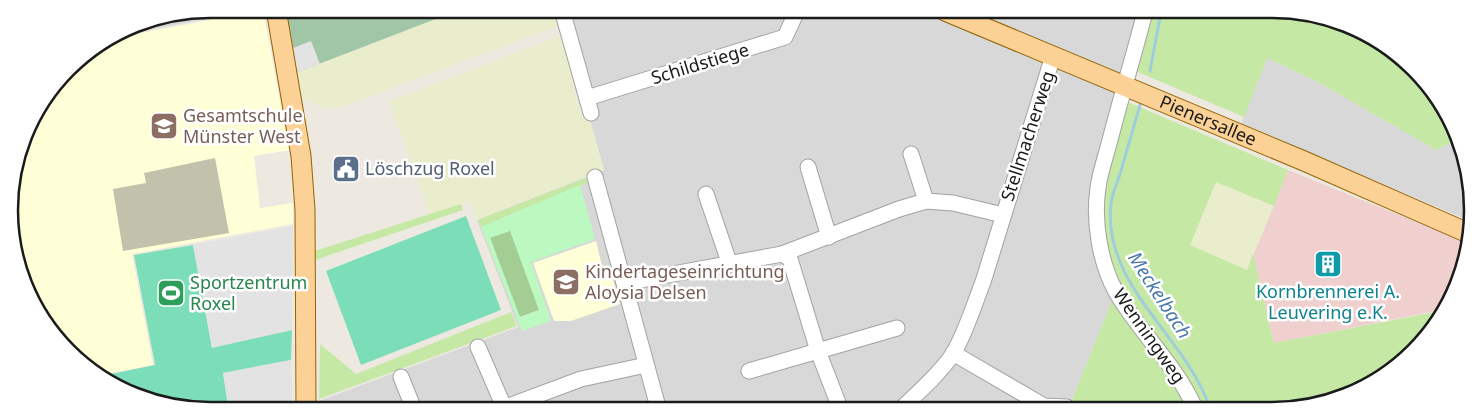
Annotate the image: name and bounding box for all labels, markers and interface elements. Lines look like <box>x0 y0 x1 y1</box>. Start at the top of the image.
street label: Schildstiege <box>648 37 752 89</box>
street label: Stellmacherweg <box>995 68 1059 204</box>
street label: Pienersallee <box>1156 89 1260 151</box>
place label: Gesamtschule Münster West <box>183 103 303 148</box>
school or university icon: Gesamtschule Münster West <box>149 111 179 141</box>
public building icon: Löschzug Roxel <box>331 154 361 184</box>
place label: Löschzug Roxel <box>365 156 495 180</box>
water label: Meckelbach <box>1122 246 1198 344</box>
building icon: Kornbrennerei A. Leuvering e.K. <box>1313 249 1343 279</box>
place label: Kindertageseinrichtung Aloysia Delsen <box>585 259 785 304</box>
school or university icon: Kindertageseinrichtung Aloysia Delsen <box>551 267 581 297</box>
place label: Sportzentrum Roxel <box>190 270 307 315</box>
sports icon: Sportzentrum Roxel <box>156 278 186 308</box>
place label: Kornbrennerei A. Leuvering e.K. <box>1256 279 1400 324</box>
street label: Wenningweg <box>1108 283 1191 388</box>

